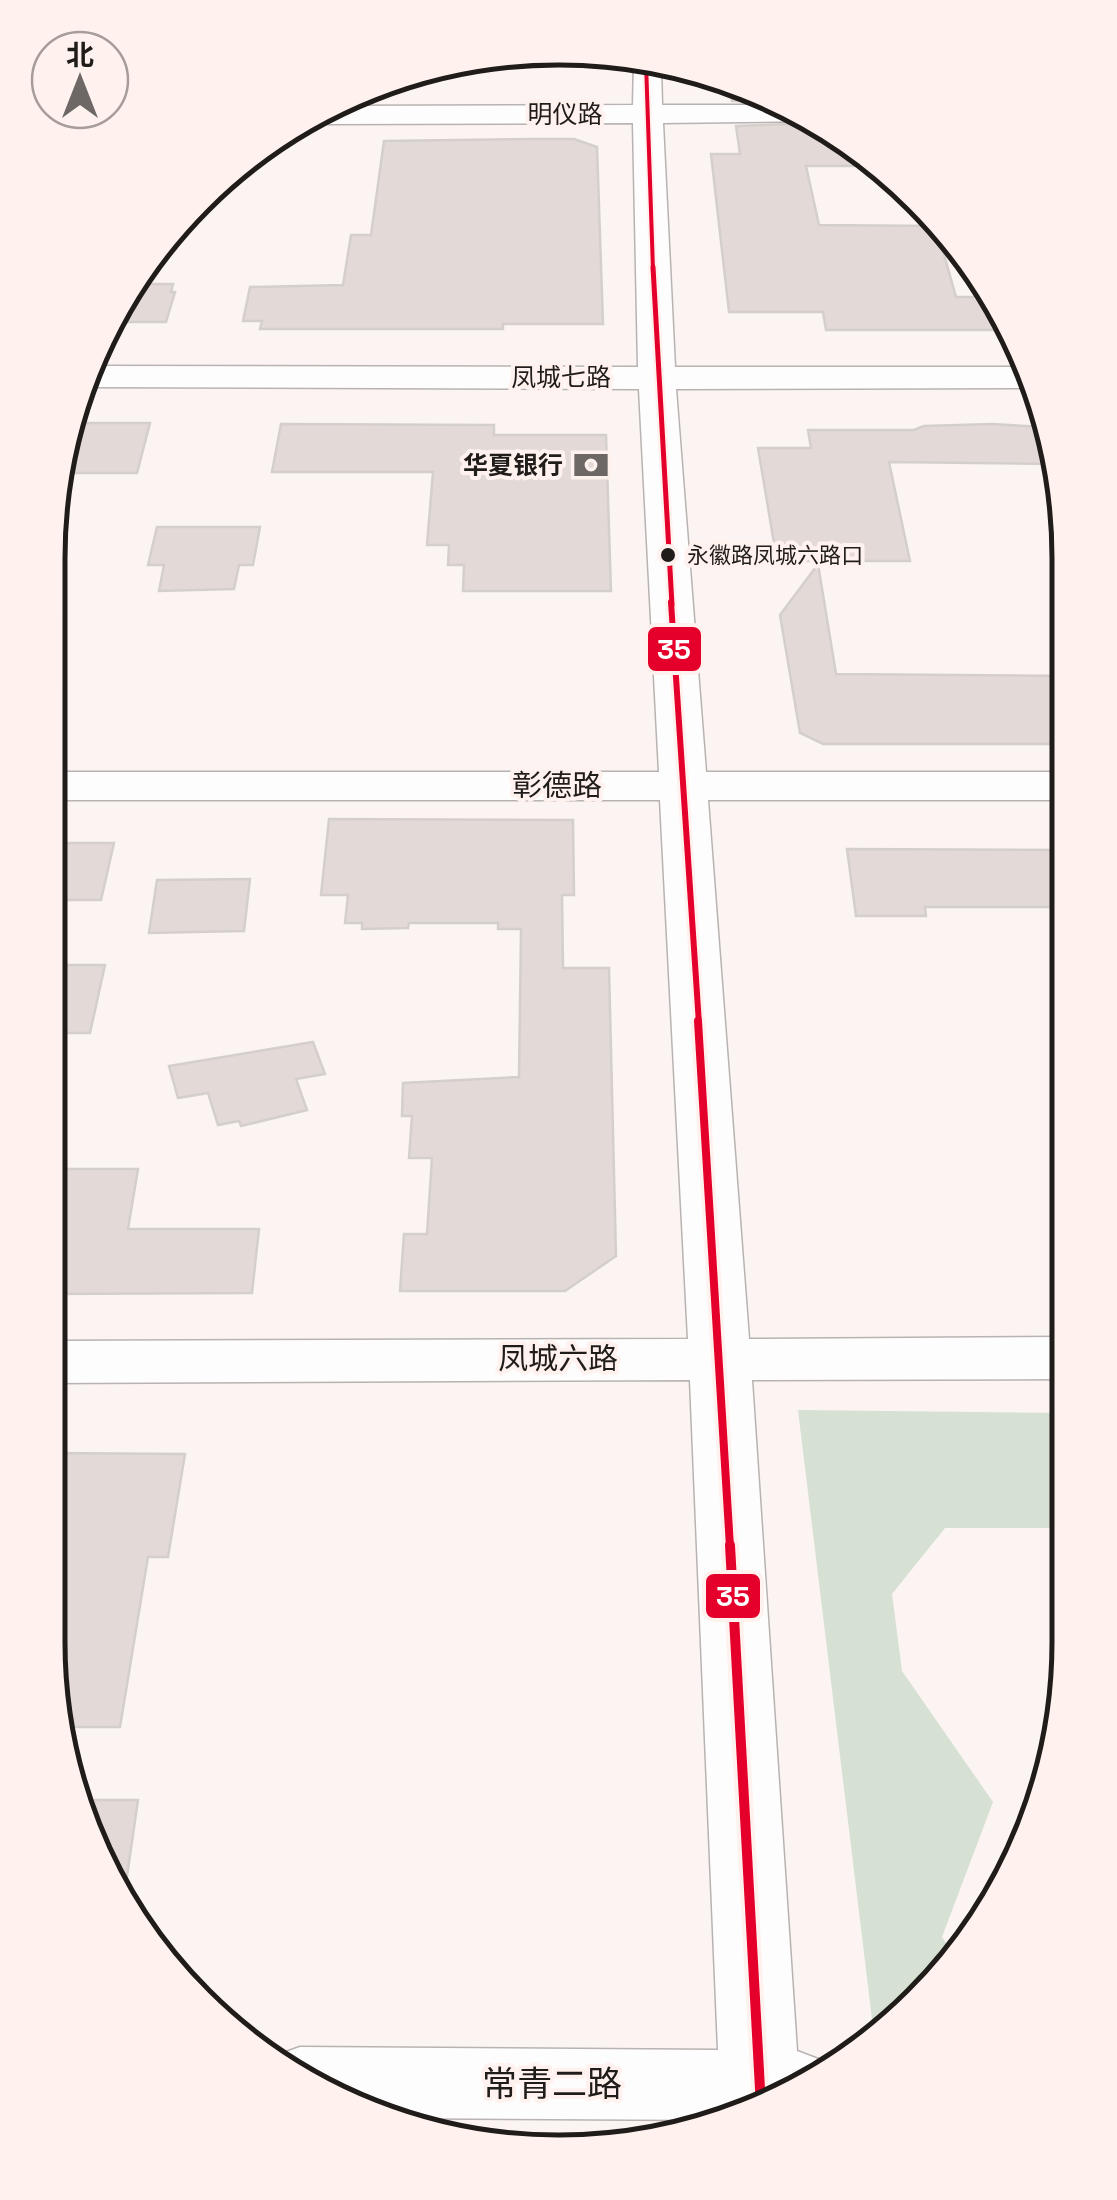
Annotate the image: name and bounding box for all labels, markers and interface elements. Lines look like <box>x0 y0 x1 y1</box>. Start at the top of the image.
north arrow <box>30 30 130 130</box>
text: 北 <box>66 37 94 73</box>
street label: 明仪路 <box>527 98 603 130</box>
street label: 凤城七路 <box>511 361 611 393</box>
bank icon: 华夏银行 <box>572 446 610 484</box>
place label: 华夏银行 <box>463 449 563 481</box>
place label: 永徽路凤城六路口 <box>687 541 863 569</box>
marker: 永徽路凤城六路口 <box>658 545 678 565</box>
line badge: 35 <box>646 625 703 673</box>
text: 35 <box>657 631 691 667</box>
street label: 彰德路 <box>512 766 602 805</box>
street label: 凤城六路 <box>498 1339 618 1378</box>
line badge: 35 <box>704 1572 762 1620</box>
text: 35 <box>716 1578 750 1614</box>
street label: 常青二路 <box>482 2062 622 2106</box>

